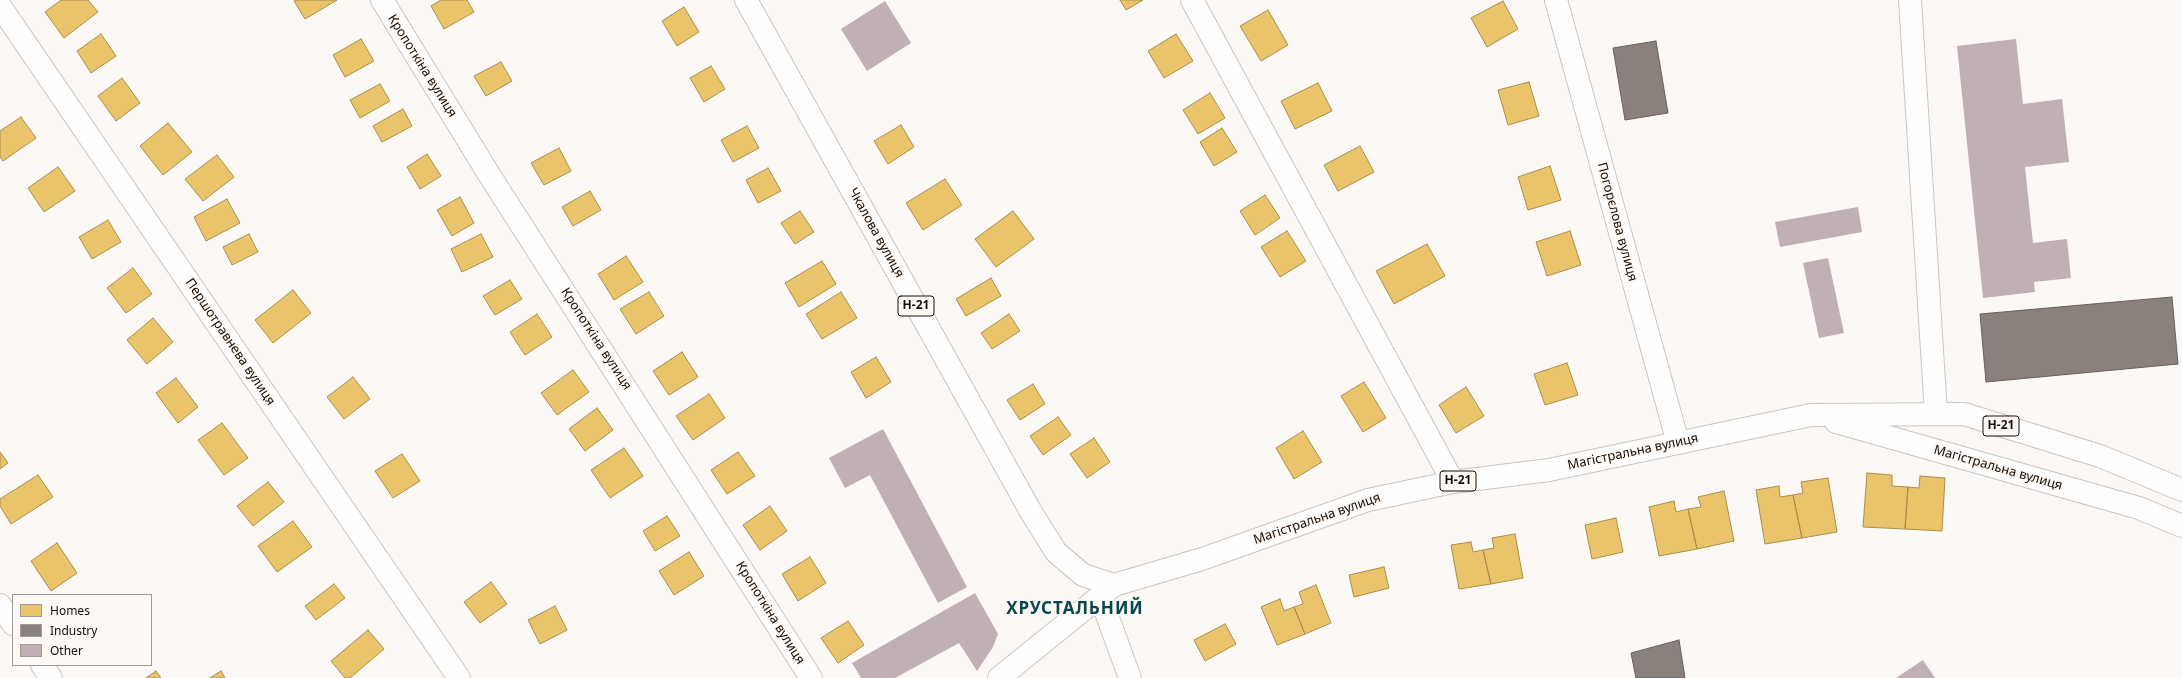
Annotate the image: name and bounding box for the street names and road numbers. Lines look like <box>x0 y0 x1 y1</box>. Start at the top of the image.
street label: Кропоткіна вулиця <box>384 12 460 120</box>
street label: Погорєлова вулиця <box>1594 161 1640 283</box>
street label: Чкалова вулиця <box>845 185 907 281</box>
street label: Першотравнева вулиця <box>182 276 278 408</box>
street label: Кропоткіна вулиця <box>557 285 635 393</box>
road number: Н-21 <box>898 296 934 316</box>
road number: Н-21 <box>1983 416 2019 436</box>
street label: Магістральна вулиця <box>1566 431 1700 473</box>
street label: Магістральна вулиця <box>1932 442 2064 494</box>
road number: Н-21 <box>1440 471 1476 491</box>
street label: Магістральна вулиця <box>1251 490 1383 548</box>
street label: Кропоткіна вулиця <box>732 559 808 667</box>

